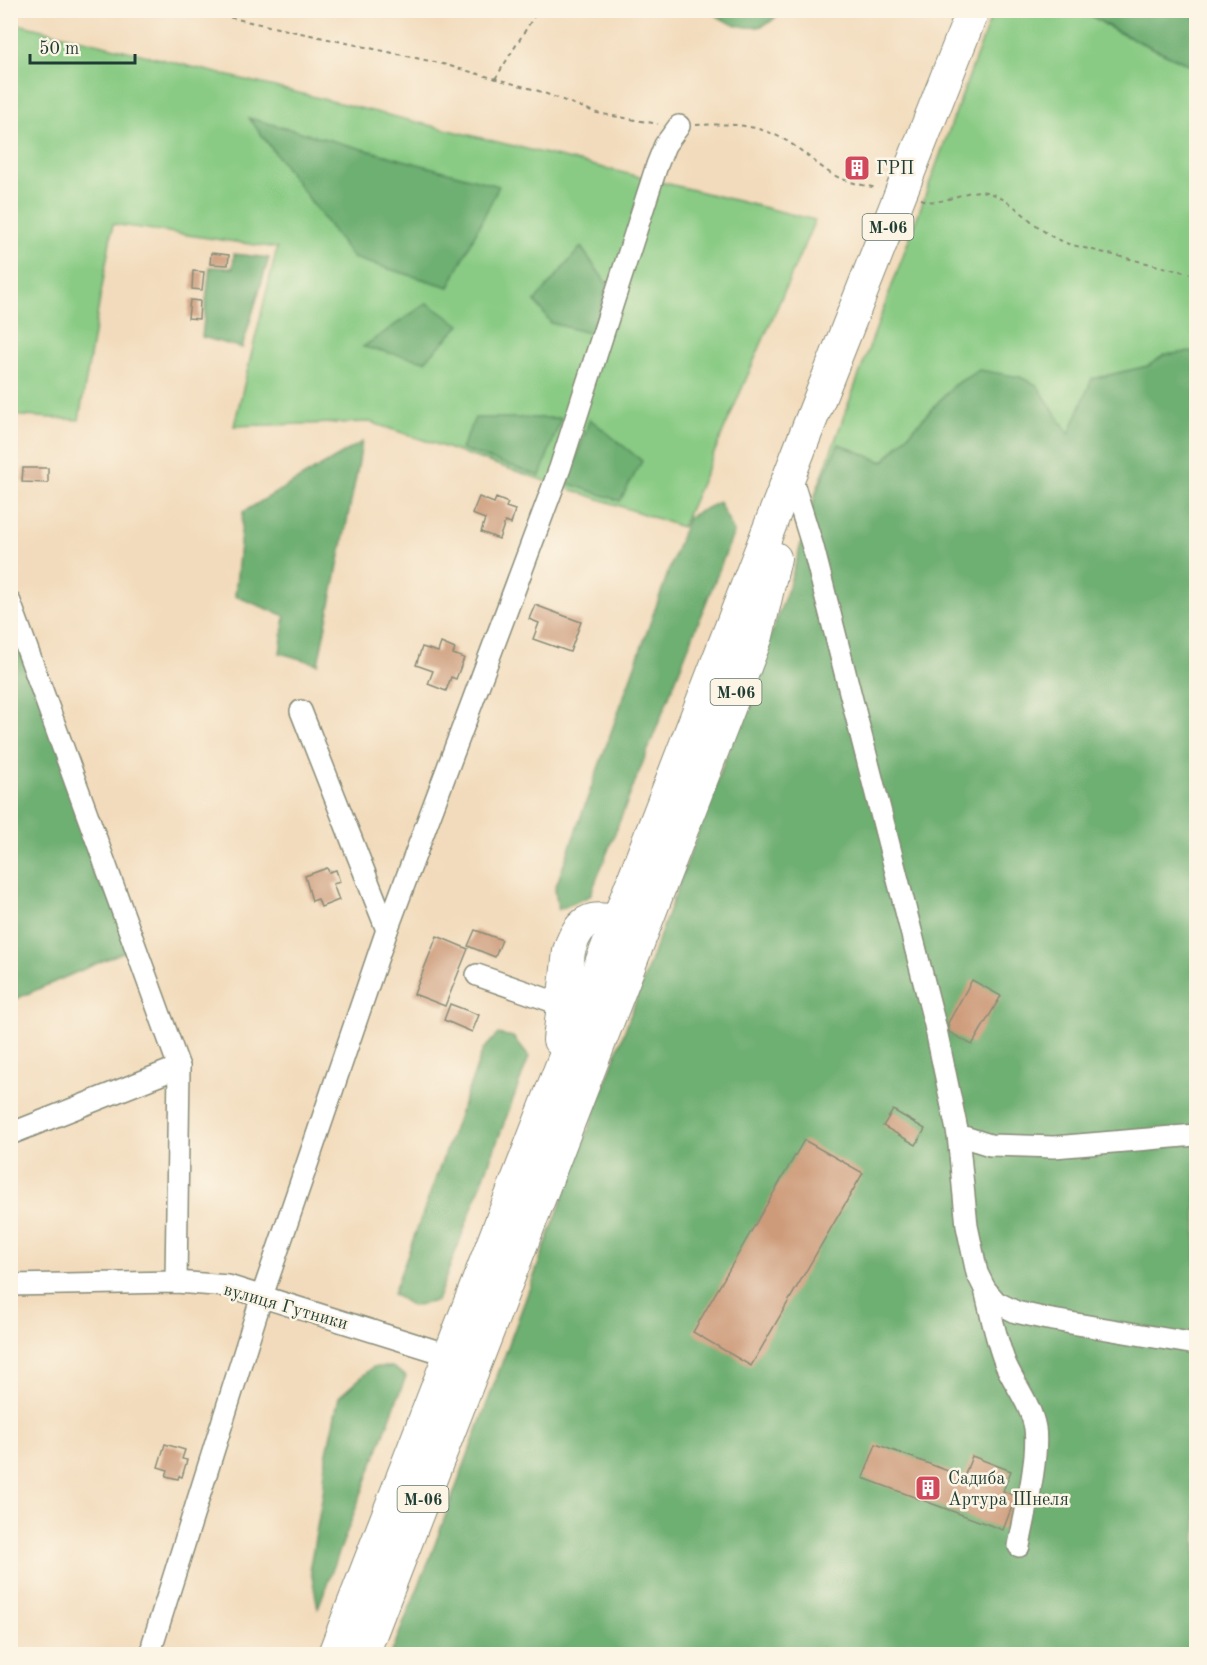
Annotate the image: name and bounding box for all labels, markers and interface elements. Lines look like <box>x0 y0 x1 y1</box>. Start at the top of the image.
scale bar <box>30 27 135 65</box>
text: 50 m <box>39 40 79 58</box>
building icon: ГРП <box>842 153 872 183</box>
place label: ГРП <box>876 160 914 178</box>
road number: М-06 <box>862 214 914 240</box>
road number: М-06 <box>710 679 762 705</box>
street label: вулиця Гутники <box>222 1281 350 1333</box>
place label: Садиба Артура Шнеля <box>948 1470 1069 1509</box>
building icon: Садиба Артура Шнеля <box>913 1473 943 1503</box>
road number: М-06 <box>398 1486 448 1512</box>

